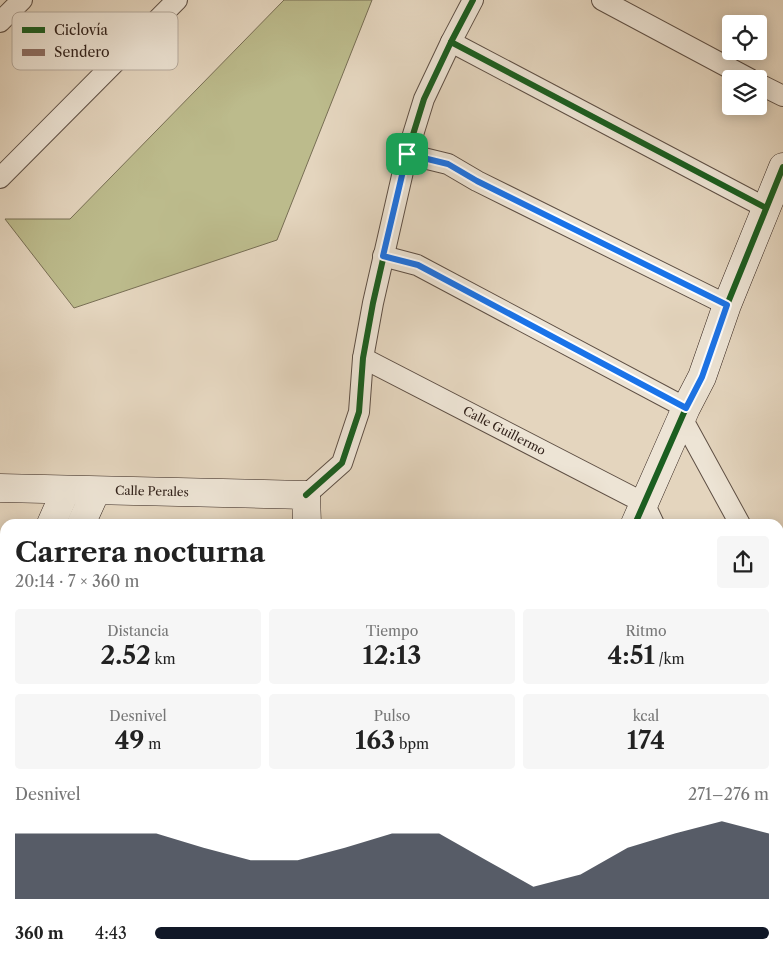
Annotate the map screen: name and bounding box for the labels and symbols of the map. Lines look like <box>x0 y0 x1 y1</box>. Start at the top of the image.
legend <box>12 12 178 70</box>
text: Ciclovía <box>54 21 109 39</box>
text: Sendero <box>54 43 110 61</box>
pin <box>386 133 428 175</box>
street label: Calle Guillermo <box>461 403 548 458</box>
street label: Calle Perales <box>115 483 189 499</box>

